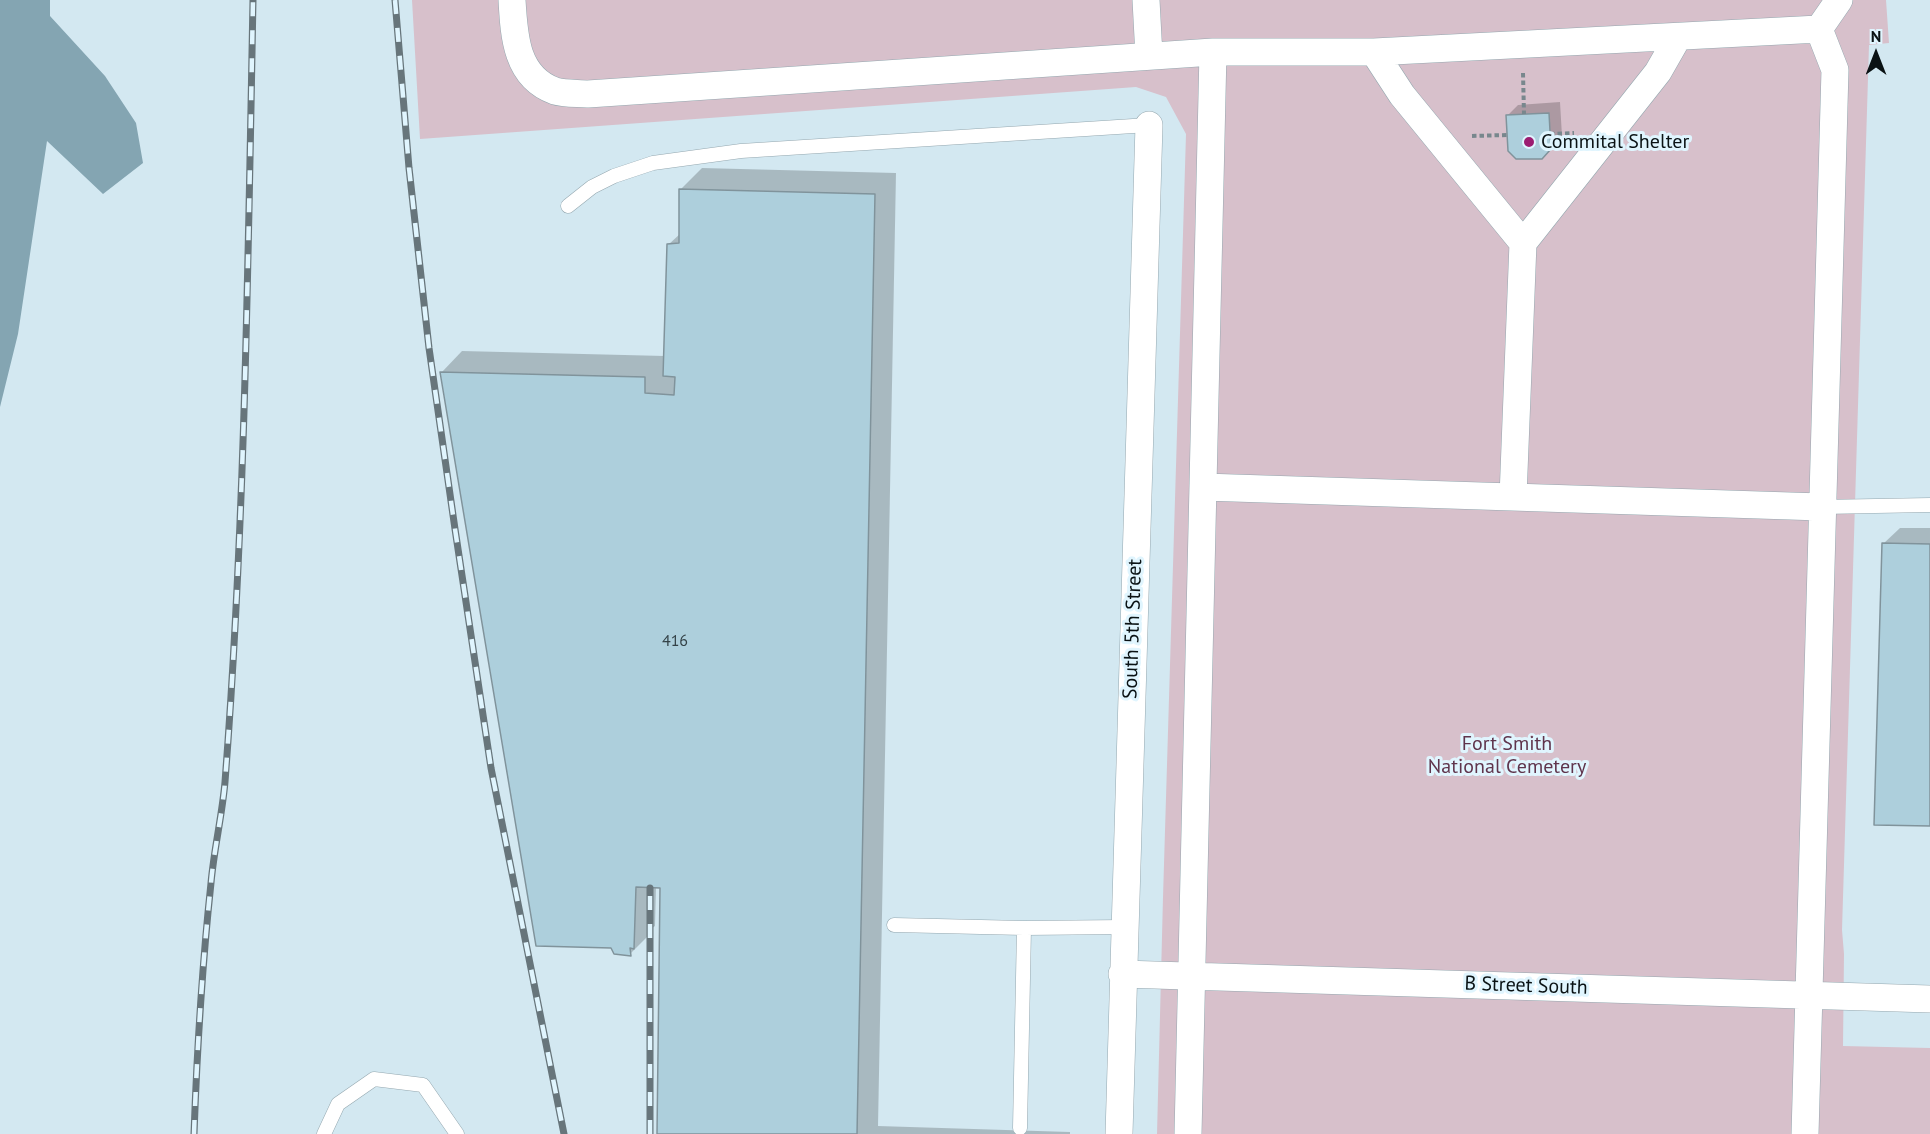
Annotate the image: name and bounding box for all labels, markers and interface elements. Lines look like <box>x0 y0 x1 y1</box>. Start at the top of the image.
north arrow <box>1846 24 1906 84</box>
text: N <box>1871 26 1881 46</box>
place label: Commital Shelter <box>1541 130 1689 154</box>
marker: Commital Shelter <box>1522 135 1536 149</box>
street label: South 5th Street <box>1119 559 1147 699</box>
house number: 416 <box>662 631 688 651</box>
park label: Fort Smith National Cemetery <box>1428 732 1586 779</box>
street label: B Street South <box>1464 972 1588 1000</box>

